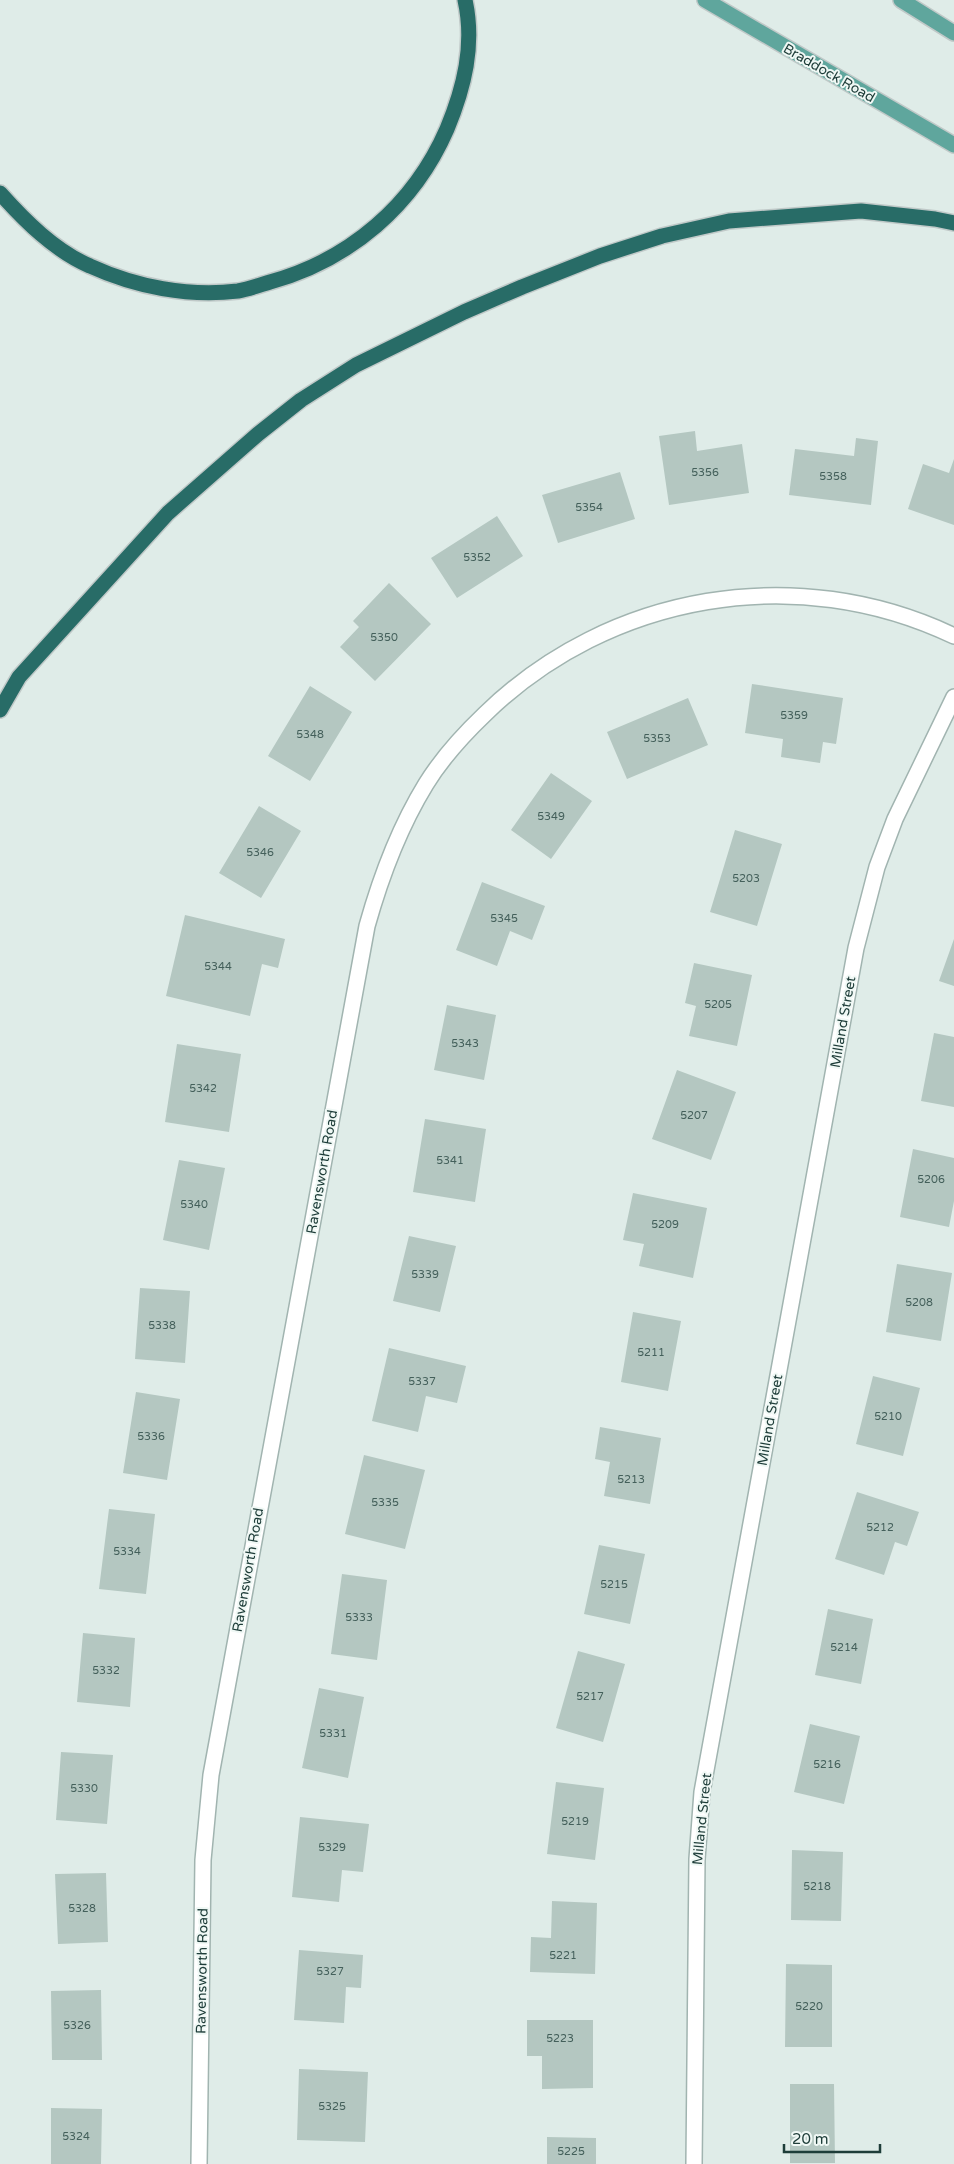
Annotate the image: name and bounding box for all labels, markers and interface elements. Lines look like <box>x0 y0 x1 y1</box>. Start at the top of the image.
street label: Braddock Road <box>780 40 878 106</box>
house number: 5356 <box>691 466 719 479</box>
house number: 5358 <box>819 470 847 483</box>
house number: 5354 <box>575 501 603 514</box>
house number: 5352 <box>463 551 491 564</box>
house number: 5350 <box>370 631 398 644</box>
house number: 5359 <box>780 709 808 722</box>
house number: 5348 <box>296 728 324 741</box>
house number: 5353 <box>643 732 671 745</box>
house number: 5349 <box>537 810 565 823</box>
house number: 5346 <box>246 846 274 859</box>
house number: 5203 <box>732 872 760 885</box>
house number: 5345 <box>490 912 518 925</box>
house number: 5344 <box>204 960 232 973</box>
street label: Milland Street <box>827 974 860 1069</box>
house number: 5205 <box>704 998 732 1011</box>
house number: 5343 <box>451 1037 479 1050</box>
house number: 5342 <box>189 1082 217 1095</box>
street label: Ravensworth Road <box>303 1109 341 1235</box>
house number: 5207 <box>680 1109 708 1122</box>
house number: 5341 <box>436 1154 464 1167</box>
house number: 5206 <box>917 1173 945 1186</box>
house number: 5340 <box>180 1198 208 1211</box>
house number: 5209 <box>651 1218 679 1231</box>
house number: 5339 <box>411 1268 439 1281</box>
house number: 5208 <box>905 1296 933 1309</box>
house number: 5338 <box>148 1319 176 1332</box>
house number: 5211 <box>637 1346 665 1359</box>
street label: Milland Street <box>754 1372 787 1467</box>
house number: 5337 <box>408 1375 436 1388</box>
house number: 5210 <box>874 1410 902 1423</box>
house number: 5336 <box>137 1430 165 1443</box>
house number: 5213 <box>617 1473 645 1486</box>
house number: 5335 <box>371 1496 399 1509</box>
street label: Ravensworth Road <box>229 1507 267 1633</box>
house number: 5212 <box>866 1521 894 1534</box>
house number: 5334 <box>113 1545 141 1558</box>
house number: 5215 <box>600 1578 628 1591</box>
house number: 5333 <box>345 1611 373 1624</box>
house number: 5214 <box>830 1641 858 1654</box>
house number: 5332 <box>92 1664 120 1677</box>
house number: 5217 <box>576 1690 604 1703</box>
house number: 5331 <box>319 1727 347 1740</box>
house number: 5216 <box>813 1758 841 1771</box>
street label: Milland Street <box>689 1771 715 1866</box>
house number: 5330 <box>70 1782 98 1795</box>
house number: 5219 <box>561 1815 589 1828</box>
house number: 5329 <box>318 1841 346 1854</box>
house number: 5218 <box>803 1880 831 1893</box>
house number: 5328 <box>68 1902 96 1915</box>
street label: Ravensworth Road <box>192 1908 212 2034</box>
house number: 5221 <box>549 1949 577 1962</box>
house number: 5327 <box>316 1965 344 1978</box>
house number: 5220 <box>795 2000 823 2013</box>
house number: 5326 <box>63 2019 91 2032</box>
house number: 5223 <box>546 2032 574 2045</box>
house number: 5325 <box>318 2100 346 2113</box>
scale bar <box>784 2122 880 2154</box>
house number: 5324 <box>62 2130 90 2143</box>
text: 20 m <box>792 2130 829 2148</box>
house number: 5225 <box>557 2145 585 2158</box>

